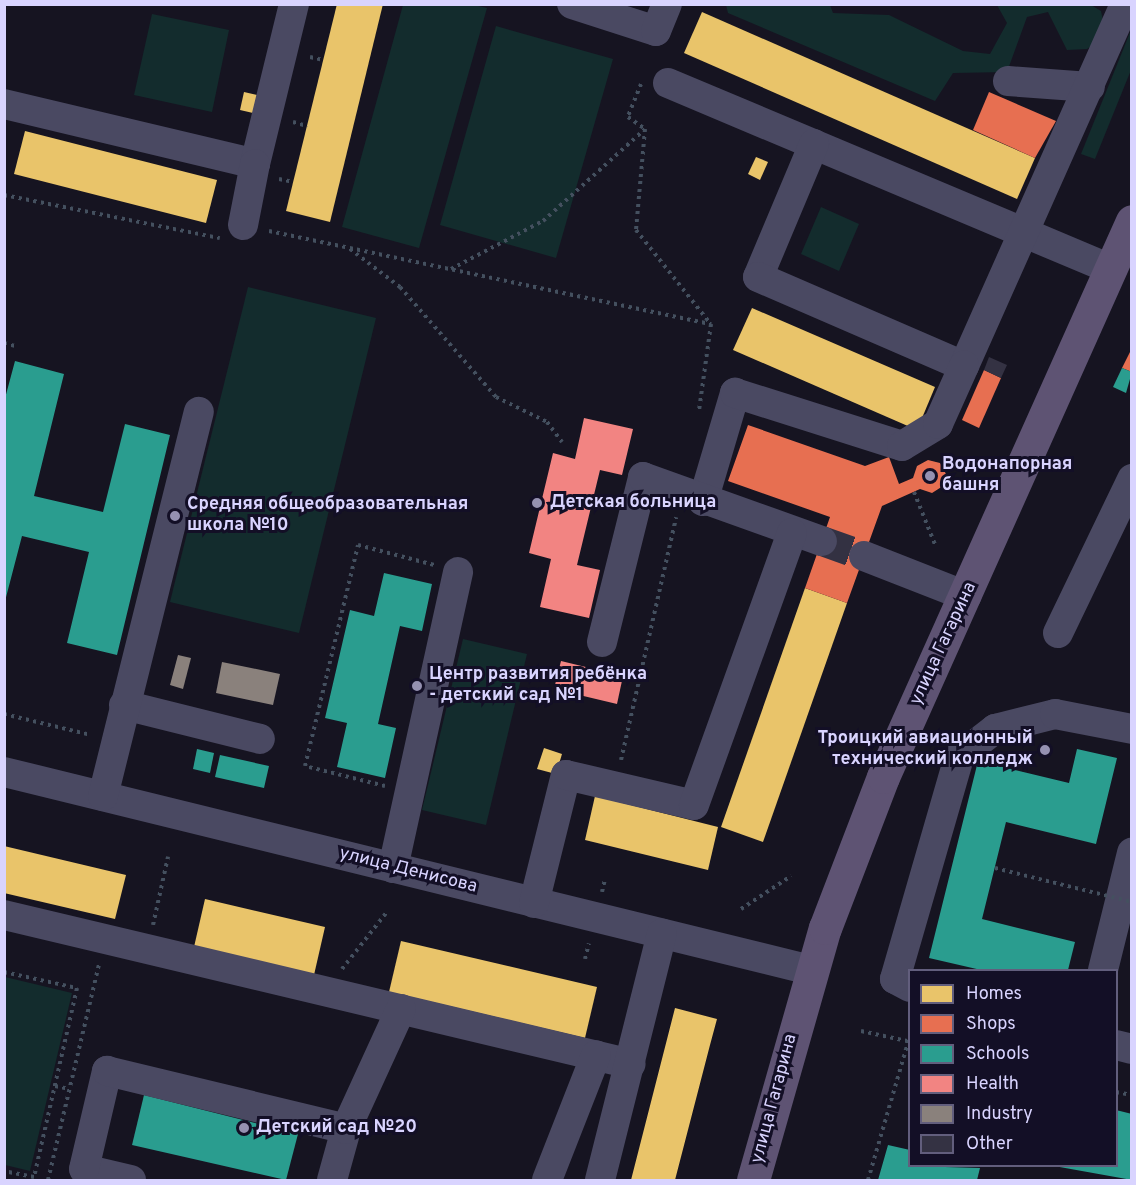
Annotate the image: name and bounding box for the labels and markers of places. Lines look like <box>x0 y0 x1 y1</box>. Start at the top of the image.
place label: Водонапорная башня <box>942 455 1072 498</box>
marker: Водонапорная башня <box>923 469 937 483</box>
place label: Детская больница <box>550 492 716 514</box>
marker: Детская больница <box>528 494 546 512</box>
place label: Средняя общеобразовательная школа №10 <box>187 495 468 538</box>
marker: Средняя общеобразовательная школа №10 <box>168 509 182 523</box>
place label: Центр развития ребёнка - детский сад №1 <box>429 665 647 708</box>
marker: Центр развития ребёнка - детский сад №1 <box>410 679 424 693</box>
place label: Троицкий авиационный технический колледж <box>818 729 1033 771</box>
marker: Троицкий авиационный технический колледж <box>1038 743 1052 757</box>
place label: Детский сад №20 <box>256 1117 417 1139</box>
marker: Детский сад №20 <box>237 1121 251 1135</box>

